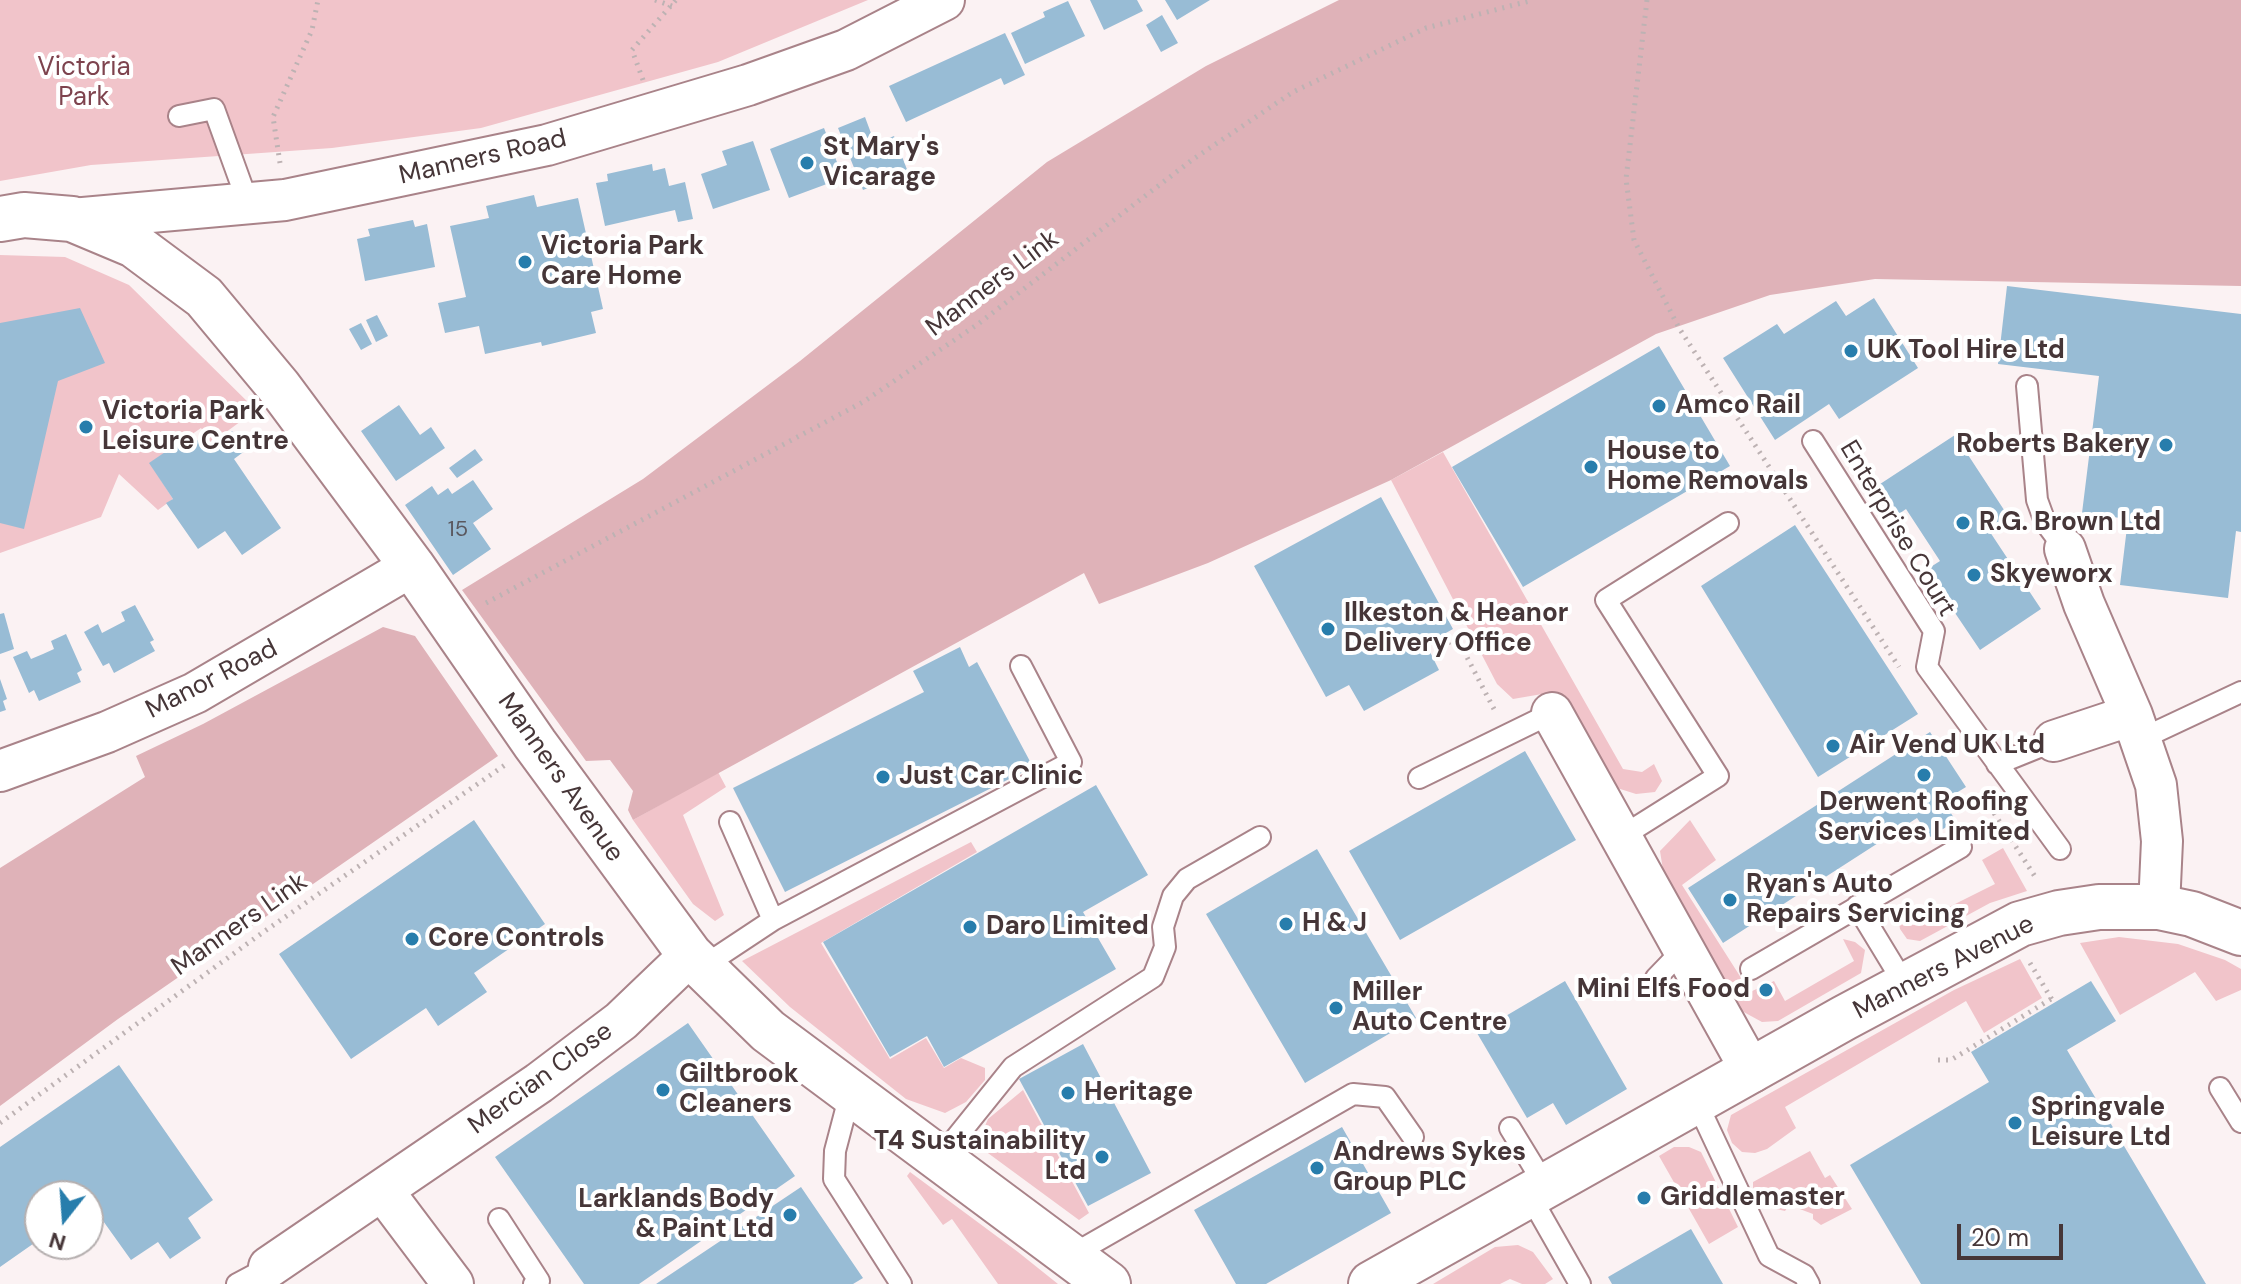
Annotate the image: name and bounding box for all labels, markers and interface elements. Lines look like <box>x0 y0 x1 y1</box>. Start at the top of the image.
park label: Victoria Park <box>37 52 131 114</box>
street label: Manners Road <box>396 124 570 192</box>
place label: St Mary's Vicarage <box>823 132 940 194</box>
marker: St Mary's Vicarage <box>798 154 816 172</box>
street label: Manners Link <box>920 224 1066 344</box>
place label: Victoria Park Care Home <box>541 231 704 292</box>
marker: Victoria Park Care Home <box>516 253 534 271</box>
place label: UK Tool Hire Ltd <box>1867 335 2065 367</box>
marker: UK Tool Hire Ltd <box>1842 342 1860 360</box>
place label: Amco Rail <box>1675 390 1801 422</box>
place label: Victoria Park Leisure Centre <box>102 396 289 458</box>
marker: Amco Rail <box>1650 397 1668 415</box>
marker: Victoria Park Leisure Centre <box>77 418 95 436</box>
place label: Roberts Bakery <box>1956 429 2150 461</box>
street label: Enterprise Court <box>1832 435 1962 623</box>
place label: House to Home Removals <box>1607 436 1809 498</box>
marker: Roberts Bakery <box>2157 436 2175 454</box>
marker: House to Home Removals <box>1582 458 1600 476</box>
place label: R.G. Brown Ltd <box>1979 507 2161 539</box>
marker: R.G. Brown Ltd <box>1954 514 1972 532</box>
house number: 15 <box>448 517 468 543</box>
place label: Skyeworx <box>1990 559 2113 591</box>
marker: Skyeworx <box>1965 566 1983 584</box>
place label: Ilkeston & Heanor Delivery Office <box>1344 598 1568 660</box>
marker: Ilkeston & Heanor Delivery Office <box>1319 620 1337 638</box>
street label: Manor Road <box>141 634 283 726</box>
street label: Manners Avenue <box>490 688 630 868</box>
place label: Air Vend UK Ltd <box>1849 730 2045 762</box>
marker: Air Vend UK Ltd <box>1824 737 1842 755</box>
place label: Just Car Clinic <box>899 761 1083 793</box>
marker: Derwent Roofing Services Limited <box>1915 766 1933 784</box>
marker: Just Car Clinic <box>874 768 892 786</box>
place label: Derwent Roofing Services Limited <box>1818 787 2030 848</box>
street label: Manners Link <box>166 867 314 983</box>
place label: Ryan's Auto Repairs Servicing <box>1746 869 1965 930</box>
marker: Ryan's Auto Repairs Servicing <box>1721 891 1739 909</box>
place label: H & J <box>1302 908 1367 940</box>
street label: Manners Avenue <box>1848 909 2040 1027</box>
place label: Daro Limited <box>986 911 1149 943</box>
marker: H & J <box>1277 915 1295 933</box>
marker: Daro Limited <box>961 918 979 936</box>
place label: Core Controls <box>428 923 605 955</box>
marker: Core Controls <box>403 930 421 948</box>
place label: Mini Elfs Food <box>1577 974 1750 1006</box>
place label: Miller Auto Centre <box>1352 977 1507 1038</box>
marker: Mini Elfs Food <box>1757 981 1775 999</box>
marker: Miller Auto Centre <box>1327 999 1345 1017</box>
street label: Mercian Close <box>463 1016 619 1142</box>
place label: Giltbrook Cleaners <box>679 1059 799 1120</box>
place label: Heritage <box>1084 1077 1193 1109</box>
marker: Giltbrook Cleaners <box>654 1081 672 1099</box>
marker: Heritage <box>1059 1084 1077 1102</box>
place label: Springvale Leisure Ltd <box>2031 1092 2171 1154</box>
marker: Springvale Leisure Ltd <box>2006 1114 2024 1132</box>
place label: T4 Sustainability Ltd <box>874 1126 1086 1188</box>
place label: Andrews Sykes Group PLC <box>1333 1137 1526 1198</box>
marker: T4 Sustainability Ltd <box>1093 1148 1111 1166</box>
marker: Andrews Sykes Group PLC <box>1308 1159 1326 1177</box>
north arrow <box>24 1180 104 1260</box>
place label: Griddlemaster <box>1660 1182 1845 1214</box>
place label: Larklands Body & Paint Ltd <box>578 1184 774 1246</box>
marker: Griddlemaster <box>1635 1189 1653 1207</box>
marker: Larklands Body & Paint Ltd <box>781 1206 799 1224</box>
scale bar <box>1961 1208 2067 1258</box>
text: 20 m <box>1971 1222 2029 1253</box>
text: N <box>46 1225 69 1258</box>

